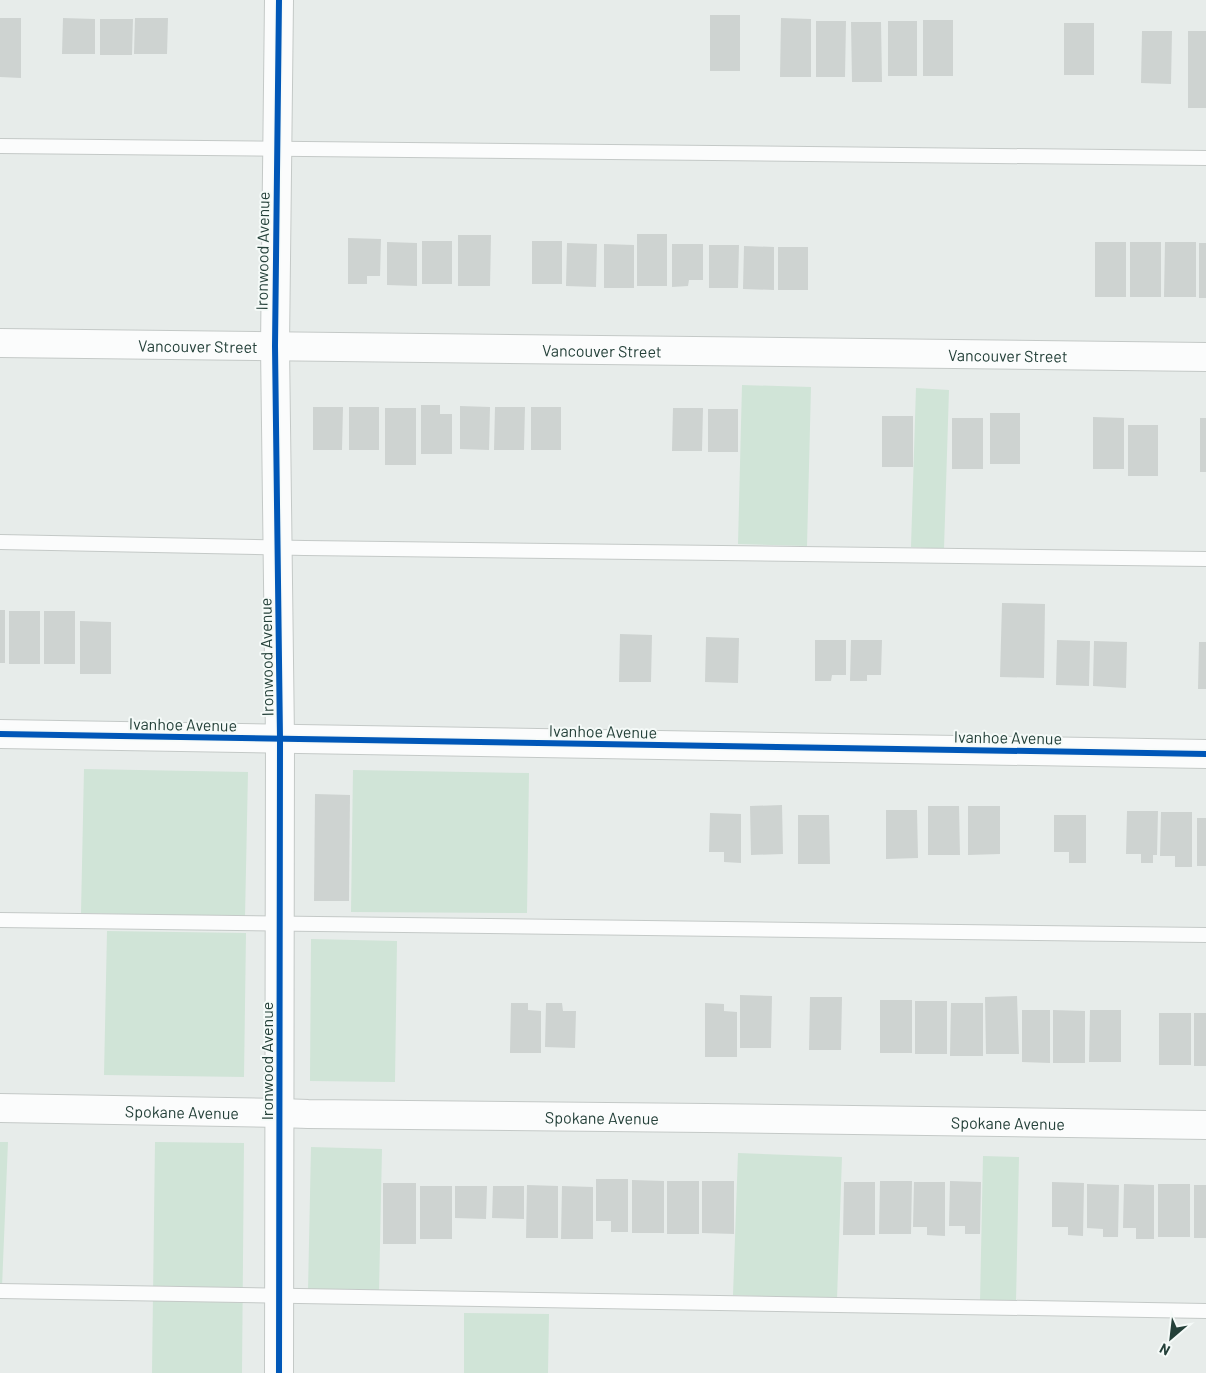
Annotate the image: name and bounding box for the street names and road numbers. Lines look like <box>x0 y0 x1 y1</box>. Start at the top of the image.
street label: Ironwood Avenue <box>251 192 273 310</box>
street label: Vancouver Street <box>138 335 258 355</box>
street label: Vancouver Street <box>542 340 662 360</box>
street label: Vancouver Street <box>948 345 1068 365</box>
street label: Ironwood Avenue <box>255 598 277 716</box>
street label: Ivanhoe Avenue <box>129 714 237 734</box>
street label: Ivanhoe Avenue <box>549 721 657 741</box>
street label: Ivanhoe Avenue <box>954 727 1062 747</box>
street label: Ironwood Avenue <box>257 1002 276 1120</box>
street label: Spokane Avenue <box>125 1101 239 1122</box>
street label: Spokane Avenue <box>545 1107 659 1127</box>
street label: Spokane Avenue <box>951 1112 1065 1133</box>

